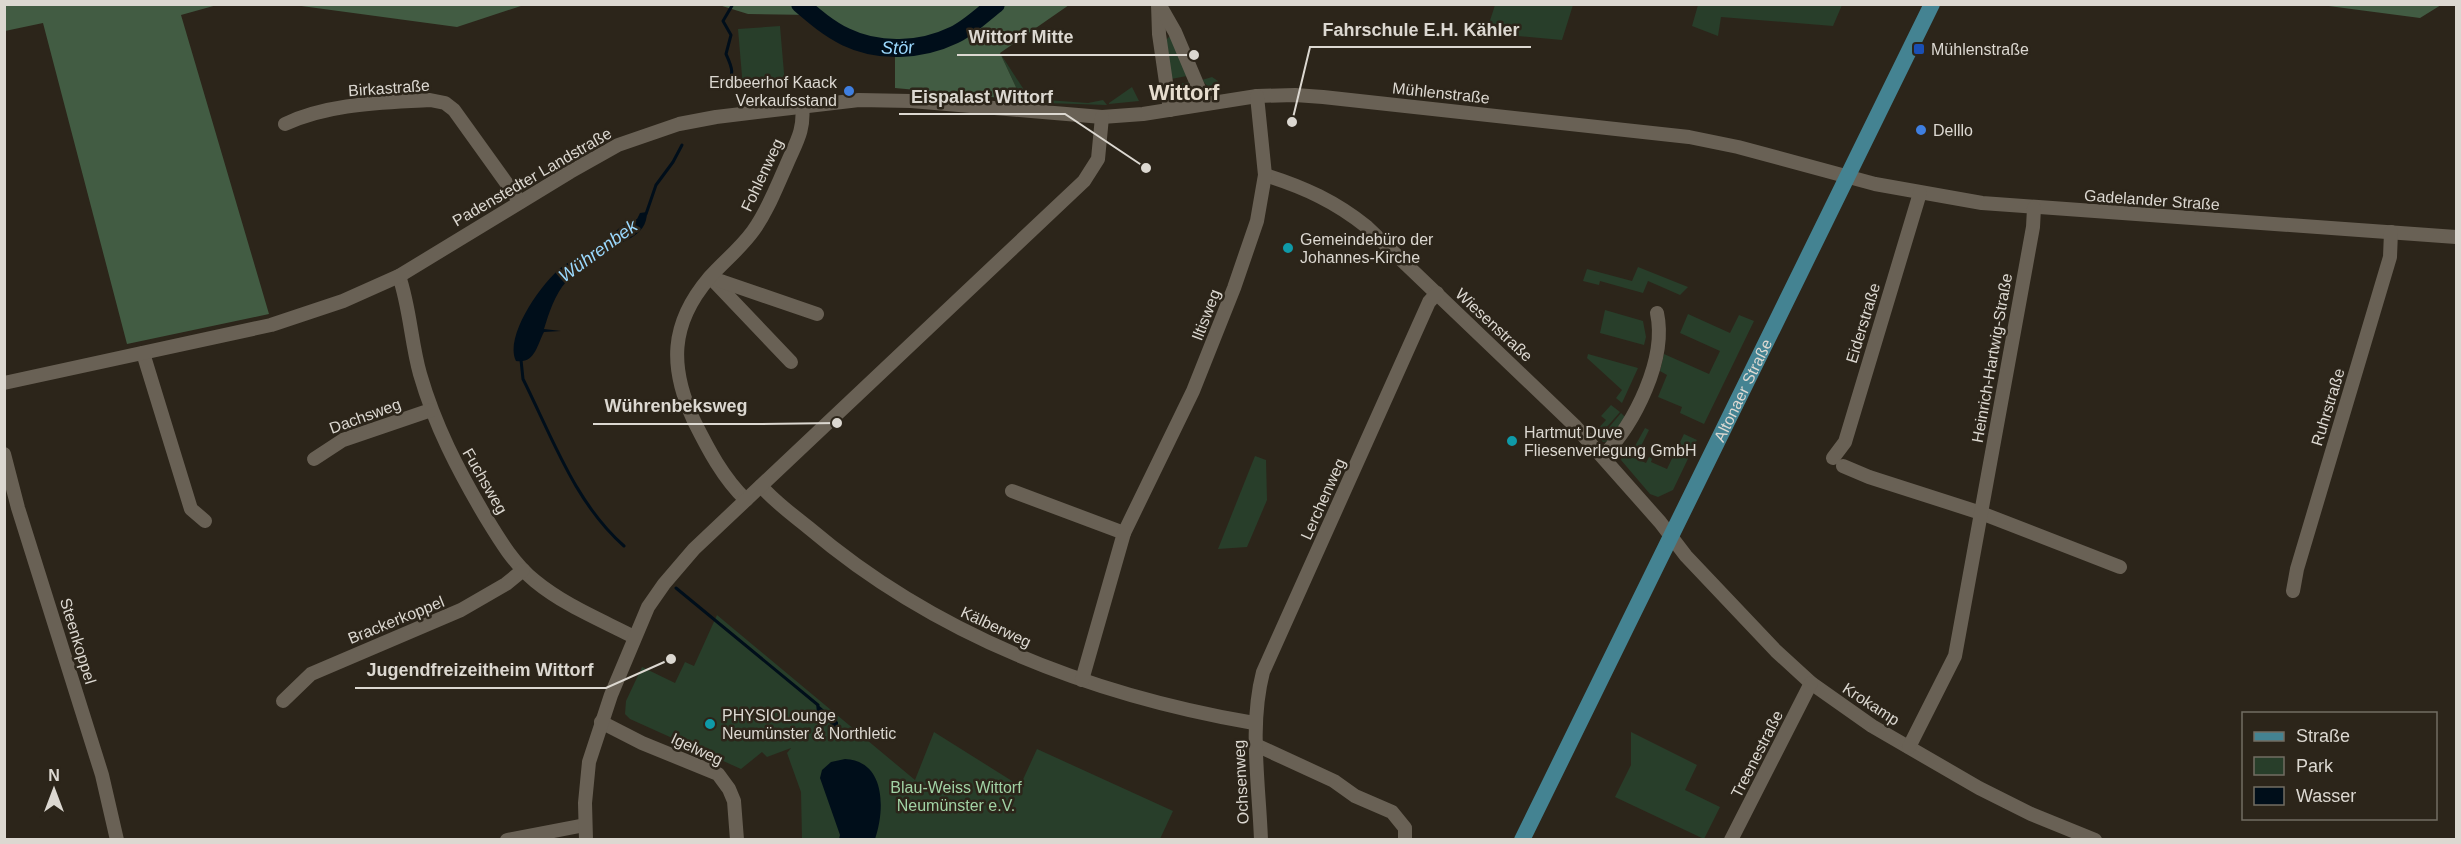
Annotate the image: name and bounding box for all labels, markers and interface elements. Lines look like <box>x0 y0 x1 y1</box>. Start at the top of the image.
callout: Fahrschule E.H. Kähler <box>1310 11 1531 47</box>
callout: Wittorf Mitte <box>957 19 1085 55</box>
text: Fahrschule E.H. Kähler <box>1322 20 1520 40</box>
text: Wittorf Mitte <box>969 27 1073 47</box>
water label: Stör <box>880 37 916 58</box>
place label: Mühlenstraße <box>1931 41 2029 58</box>
marker: Mühlenstraße <box>1912 42 1926 56</box>
place label: Erdbeerhof Kaack Verkaufsstand <box>709 74 838 109</box>
street label: Birkastraße <box>348 77 430 99</box>
callout: Eispalast Wittorf <box>899 78 1065 114</box>
street label: Mühlenstraße <box>1391 79 1491 107</box>
district label: Wittorf <box>1149 80 1220 105</box>
marker: Erdbeerhof Kaack Verkaufsstand <box>842 84 856 98</box>
text: Eispalast Wittorf <box>911 87 1054 107</box>
place label: Delllo <box>1933 122 1973 139</box>
marker: Delllo <box>1914 123 1928 137</box>
street label: Padenstedter Landstraße <box>450 124 615 230</box>
street label: Fohlenweg <box>738 136 786 214</box>
street label: Gadelander Straße <box>2084 187 2221 213</box>
water label: Wührenbek <box>555 215 642 286</box>
place label: Gemeindebüro der Johannes-Kirche <box>1300 231 1434 266</box>
marker: Gemeindebüro der Johannes-Kirche <box>1281 241 1295 255</box>
street label: Heinrich-Hartwig-Straße <box>1969 272 2015 444</box>
street label: Eiderstraße <box>1843 281 1883 365</box>
street label: Wiesenstraße <box>1452 285 1536 365</box>
street label: Iltisweg <box>1189 287 1223 343</box>
street label: Altonaer Straße <box>1710 336 1775 444</box>
street label: Ruhrstraße <box>2308 366 2348 448</box>
callout: Wührenbeksweg <box>593 388 760 424</box>
street label: Dachsweg <box>327 395 403 437</box>
text: Wührenbeksweg <box>604 396 748 416</box>
place label: Hartmut Duve Fliesenverlegung GmbH <box>1524 424 1697 459</box>
marker: Hartmut Duve Fliesenverlegung GmbH <box>1505 434 1519 448</box>
street label: Fuchsweg <box>459 445 511 517</box>
street label: Lerchenweg <box>1298 456 1348 542</box>
street label: Brackerkoppel <box>345 593 447 647</box>
street label: Steenkoppel <box>57 596 99 686</box>
street label: Kälberweg <box>958 603 1034 651</box>
callout: Jugendfreizeitheim Wittorf <box>355 652 606 688</box>
text: Jugendfreizeitheim Wittorf <box>367 660 594 680</box>
street label: Krokamp <box>1840 679 1903 729</box>
place label: PHYSIOLounge Neumünster & Northletic <box>722 707 896 742</box>
street label: Treenestraße <box>1728 708 1786 800</box>
legend <box>2242 712 2437 820</box>
marker: PHYSIOLounge Neumünster & Northletic <box>703 717 717 731</box>
text: Straße <box>2296 726 2350 746</box>
street label: Igelweg <box>668 730 726 768</box>
street label: Ochsenweg <box>1230 739 1252 825</box>
text: Park <box>2296 756 2334 776</box>
north arrow <box>24 760 84 820</box>
text: N <box>48 767 60 784</box>
park label: Blau-Weiss Wittorf Neumünster e.V. <box>890 779 1022 814</box>
text: Wasser <box>2296 786 2356 806</box>

